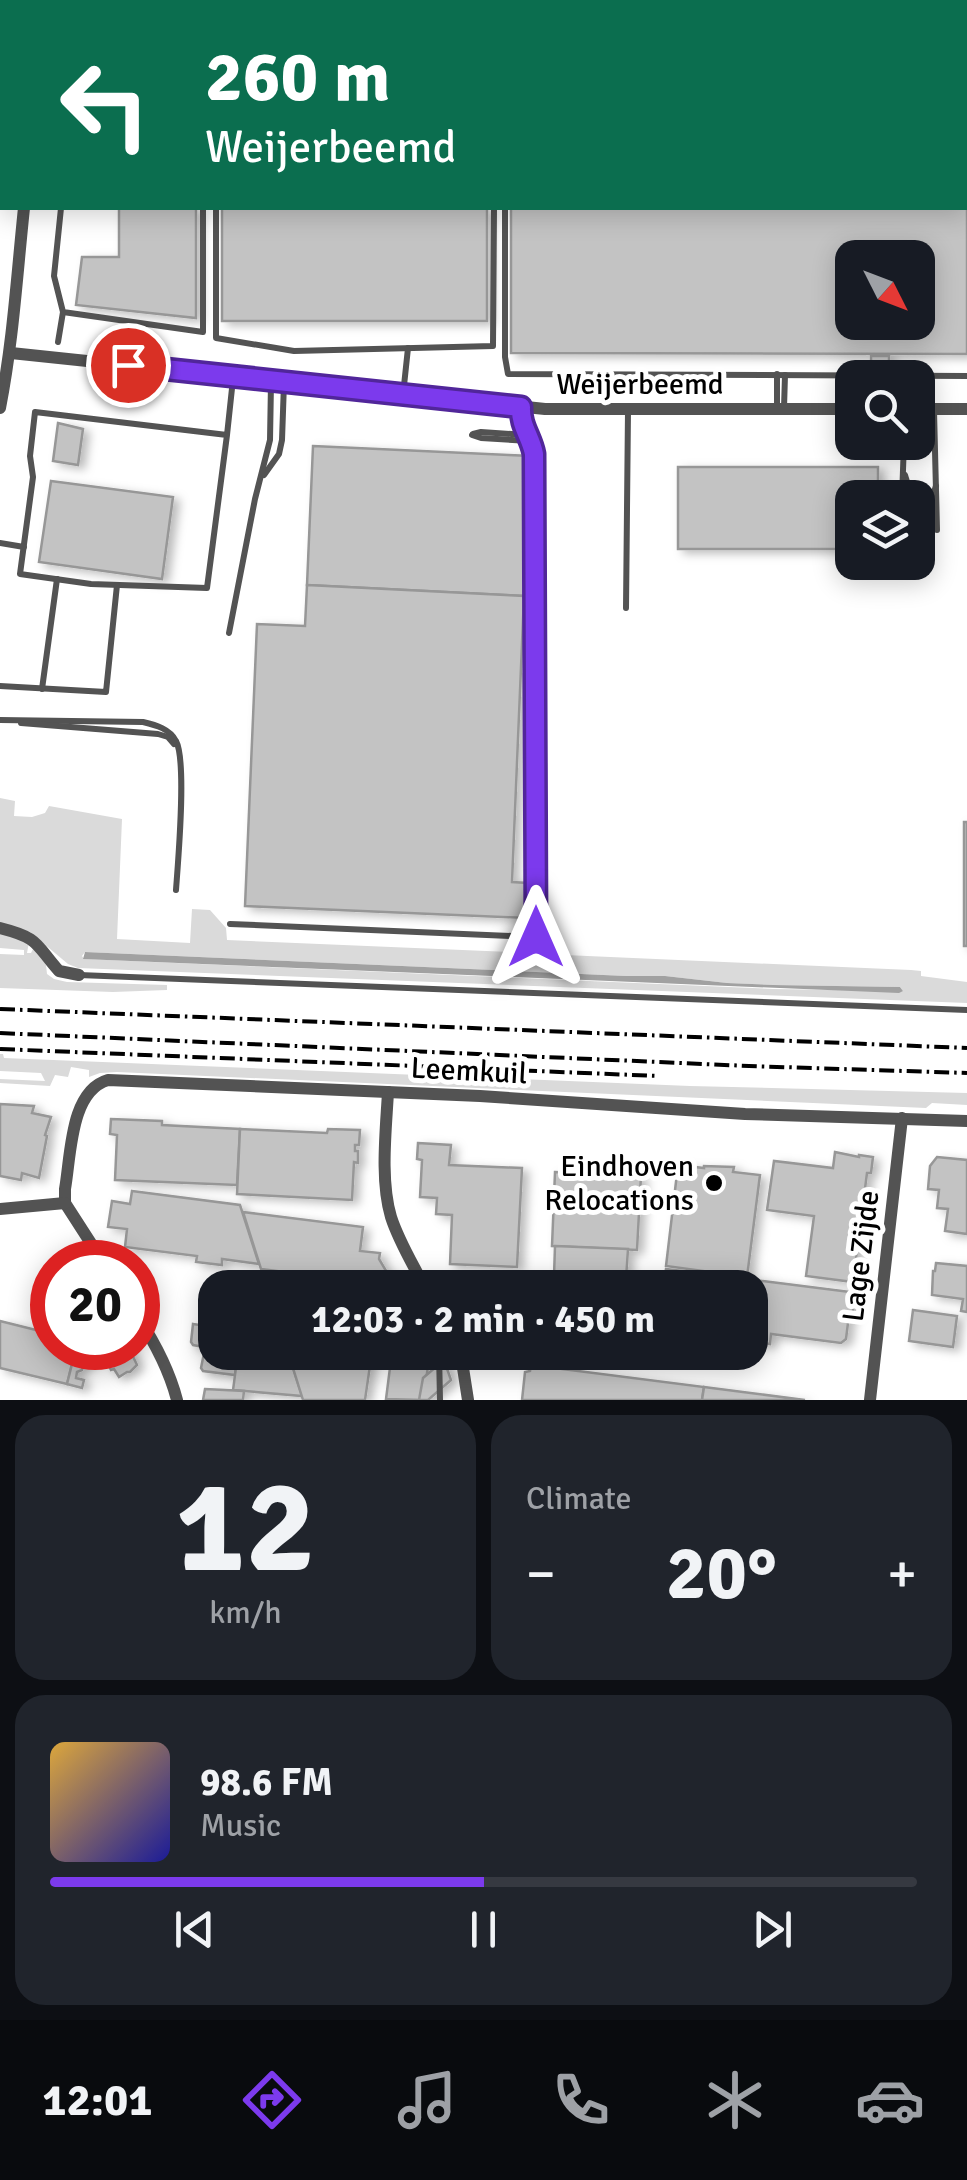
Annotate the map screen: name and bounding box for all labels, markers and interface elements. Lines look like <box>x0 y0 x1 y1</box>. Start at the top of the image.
text: 260 m <box>205 34 390 120</box>
icon: left <box>40 40 170 170</box>
text: Weijerbeemd <box>205 120 456 175</box>
north arrow <box>835 240 935 340</box>
map controls <box>835 240 935 580</box>
pin <box>86 323 171 408</box>
icon: arrive <box>101 338 156 393</box>
button: search <box>835 360 935 460</box>
street label: Weijerbeemd <box>556 366 724 403</box>
button: layers <box>835 480 935 580</box>
position arrow <box>484 885 588 989</box>
street label: Leemkuil <box>410 1049 528 1093</box>
place label: Eindhoven Relocations <box>544 1148 694 1219</box>
marker: Eindhoven Relocations <box>703 1172 725 1194</box>
street label: Lage Zijde <box>835 1188 887 1324</box>
speed limit sign: 20 <box>30 1240 160 1370</box>
text: 12:03 · 2 min · 450 m <box>311 1296 655 1343</box>
text: 12 <box>175 1448 316 1608</box>
text: Climate <box>526 1479 632 1518</box>
text: 20° <box>666 1527 777 1620</box>
text: − <box>526 1540 556 1608</box>
text: + <box>887 1540 917 1608</box>
text: km/h <box>209 1593 282 1632</box>
text: 98.6 FM <box>200 1759 333 1806</box>
text: Music <box>200 1806 281 1845</box>
icon: previous <box>167 1902 222 1957</box>
icon: pause <box>456 1902 511 1957</box>
icon: next <box>745 1902 800 1957</box>
icon: directions <box>237 2065 307 2135</box>
icon: music <box>392 2065 462 2135</box>
icon: phone <box>546 2065 616 2135</box>
icon: climate <box>700 2065 770 2135</box>
icon: car <box>855 2065 925 2135</box>
text: 12:01 <box>42 2073 153 2128</box>

